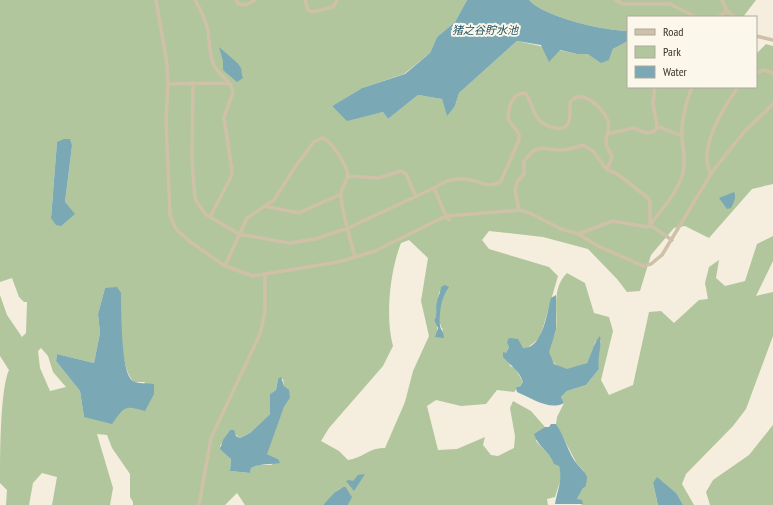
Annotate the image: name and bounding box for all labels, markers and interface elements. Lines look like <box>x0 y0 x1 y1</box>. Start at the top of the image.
legend <box>627 16 757 88</box>
water label: 猪之谷貯水池 <box>452 23 519 37</box>
text: Road <box>663 24 683 39</box>
text: Park <box>663 44 681 59</box>
text: Water <box>663 64 688 79</box>

